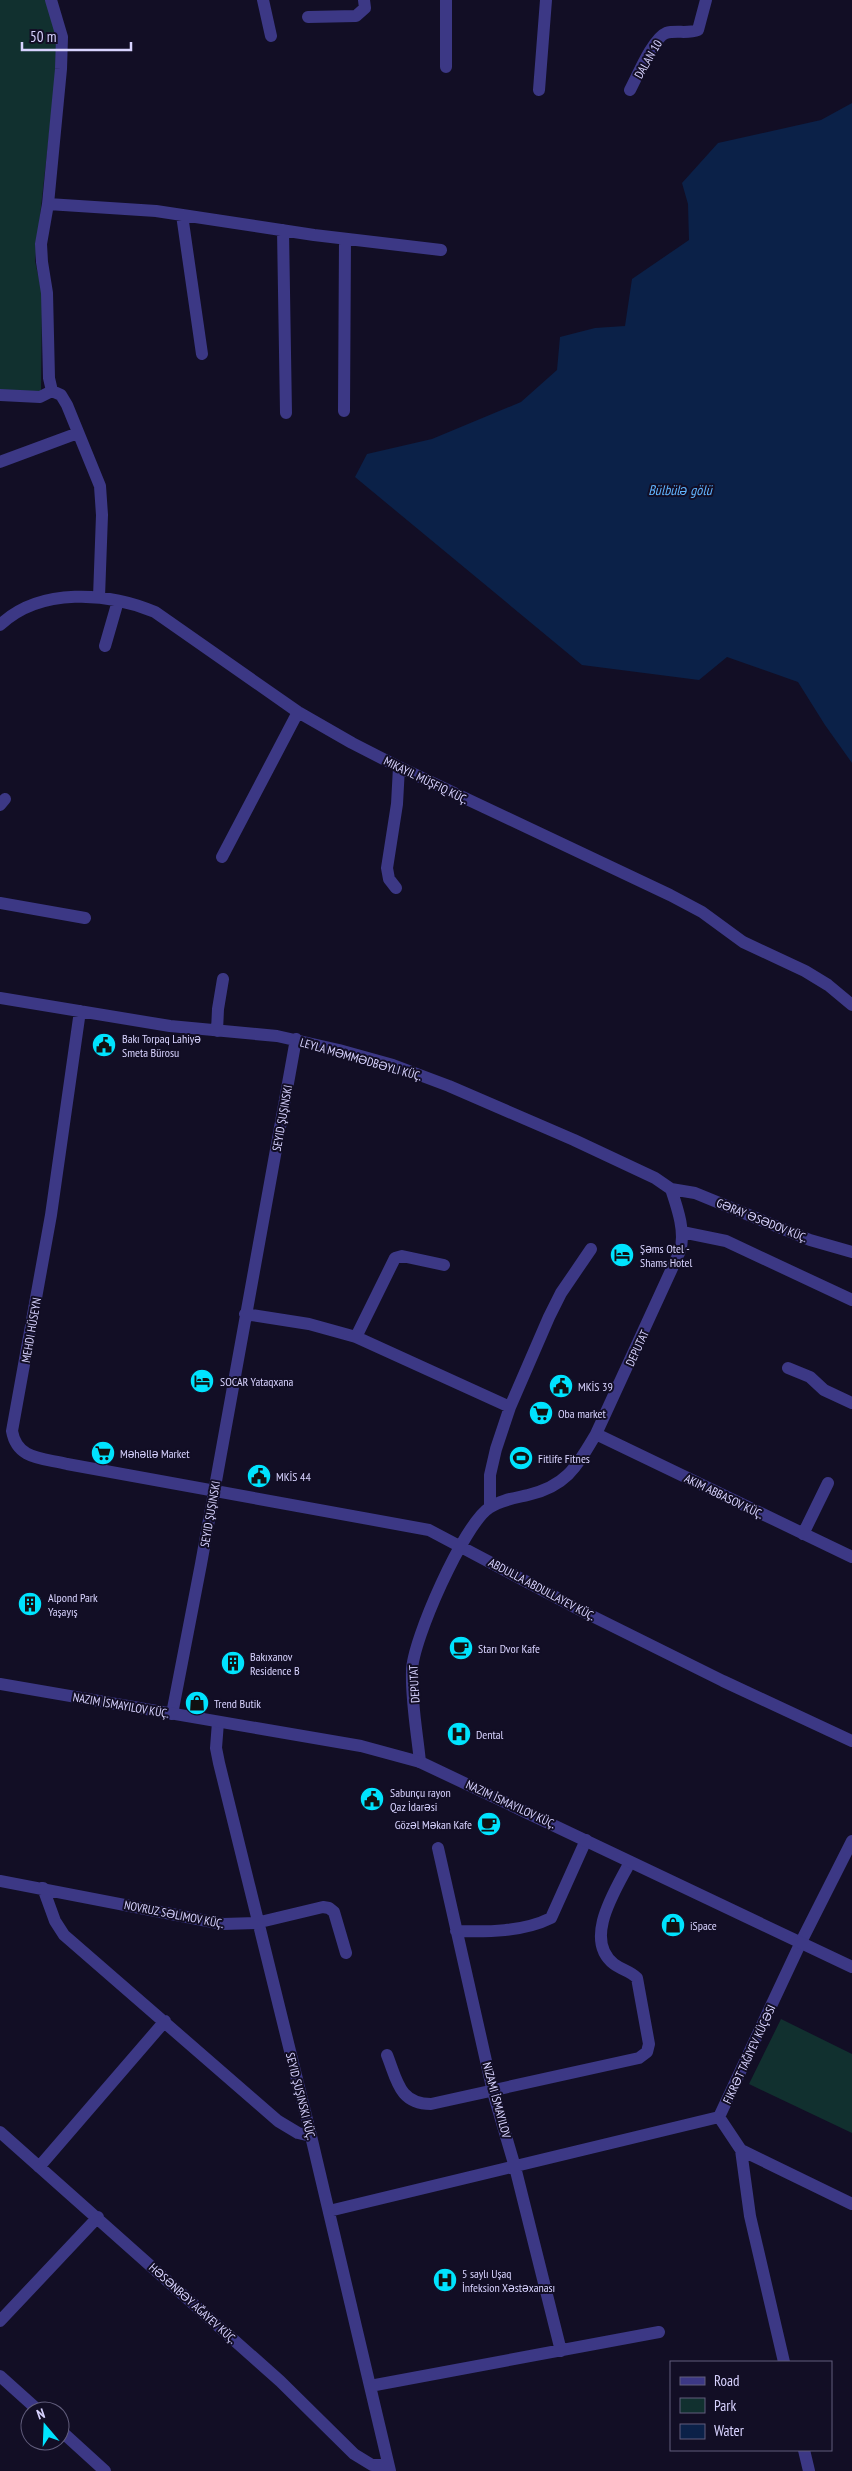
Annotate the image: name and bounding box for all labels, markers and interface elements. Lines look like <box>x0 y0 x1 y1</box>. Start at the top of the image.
scale bar <box>22 20 131 52</box>
text: 50 m <box>30 27 56 46</box>
street label: DALAN 10 <box>631 37 665 81</box>
water label: Bülbülə gölü <box>648 481 714 499</box>
street label: MIKAYIL MÜŞFIQ KÜÇ. <box>381 753 471 807</box>
place label: Bakı Torpaq Lahiyə Smeta Bürosu <box>122 1031 201 1060</box>
public building icon: Bakı Torpaq Lahiyə Smeta Bürosu <box>91 1032 117 1058</box>
street label: LEYLA MƏMMƏDBƏYLI KÜÇ. <box>298 1034 424 1084</box>
street label: SEYID ŞUŞINSKI <box>269 1084 295 1152</box>
street label: GƏRAY ƏSƏDOV KÜÇ. <box>714 1195 810 1245</box>
place label: Şəms Otel - Shams Hotel <box>640 1241 692 1270</box>
hotel icon: Şəms Otel - Shams Hotel <box>609 1242 635 1268</box>
street label: MEHDI HÜSEYN <box>18 1296 44 1364</box>
street label: DEPUTAT <box>622 1327 652 1368</box>
hotel icon: SOCAR Yataqxana <box>189 1368 215 1394</box>
public building icon: MKİS 39 <box>548 1373 574 1399</box>
place label: SOCAR Yataqxana <box>220 1374 293 1389</box>
place label: MKİS 39 <box>578 1379 613 1394</box>
supermarket icon: Oba market <box>528 1400 554 1426</box>
place label: Oba market <box>558 1406 607 1421</box>
supermarket icon: Məhəllə Market <box>90 1440 116 1466</box>
sports icon: Fitlife Fitnes <box>508 1445 534 1471</box>
place label: Məhəllə Market <box>120 1446 190 1461</box>
place label: Fitlife Fitnes <box>538 1451 590 1466</box>
public building icon: MKİS 44 <box>246 1463 272 1489</box>
place label: MKİS 44 <box>276 1469 311 1484</box>
street label: AKIM ABBASOV KÜÇ. <box>682 1470 766 1522</box>
street label: SEYID ŞUŞINSKI <box>197 1480 223 1548</box>
street label: ABDULLA ABDULLAYEV KÜÇ. <box>486 1555 598 1623</box>
place label: Alpond Park Yaşayış <box>48 1590 98 1619</box>
building icon: Alpond Park Yaşayış <box>17 1591 43 1617</box>
cafe icon: Starı Dvor Kafe <box>448 1635 474 1661</box>
place label: Starı Dvor Kafe <box>478 1641 540 1656</box>
place label: Bakıxanov Residence B <box>250 1649 300 1678</box>
building icon: Bakıxanov Residence B <box>220 1650 246 1676</box>
street label: DEPUTAT <box>405 1664 422 1703</box>
street label: NAZIM İSMAYILOV KÜÇ. <box>72 1689 170 1721</box>
shop icon: Trend Butik <box>184 1690 210 1716</box>
place label: Trend Butik <box>214 1696 261 1711</box>
hospital icon: Dental <box>446 1721 472 1747</box>
place label: Dental <box>476 1727 504 1742</box>
street label: NAZIM İSMAYILOV KÜÇ. <box>464 1777 558 1831</box>
place label: Sabunçu rayon Qaz İdarəsi <box>390 1785 451 1814</box>
public building icon: Sabunçu rayon Qaz İdarəsi <box>359 1786 385 1812</box>
cafe icon: Gözəl Məkan Kafe <box>476 1811 502 1837</box>
place label: Gözəl Məkan Kafe <box>395 1817 472 1832</box>
street label: NOVRUZ SƏLIMOV KÜÇ. <box>123 1897 225 1931</box>
shop icon: iSpace <box>660 1912 686 1938</box>
place label: iSpace <box>690 1918 717 1933</box>
street label: FIKRƏT TAĞIYEV KÜÇƏSI <box>719 2002 779 2106</box>
street label: SEYID ŞUŞINSKI KÜÇ. <box>283 2051 319 2141</box>
street label: NIZAMI İSMAYILOV <box>480 2060 514 2140</box>
street label: HƏSƏNBƏY AĞAYEV KÜÇ. <box>146 2260 240 2346</box>
place label: 5 saylı Uşaq İnfeksion Xəstəxanası <box>462 2266 555 2295</box>
hospital icon: 5 saylı Uşaq İnfeksion Xəstəxanası <box>432 2267 458 2293</box>
legend <box>670 2361 832 2451</box>
text: Road <box>714 2371 740 2390</box>
text: Park <box>714 2396 736 2415</box>
north arrow <box>20 2401 70 2451</box>
text: N <box>34 2404 47 2423</box>
text: Water <box>714 2421 745 2440</box>

